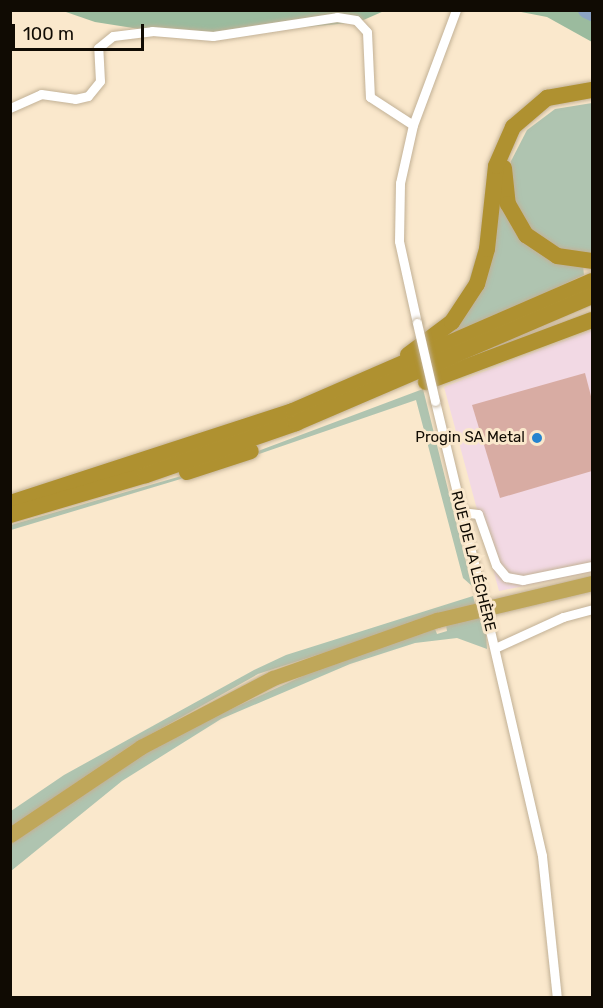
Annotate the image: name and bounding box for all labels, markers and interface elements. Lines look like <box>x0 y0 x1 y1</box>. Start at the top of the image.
scale bar <box>15 12 147 50</box>
text: 100 m <box>23 23 74 45</box>
place label: Progin SA Metal <box>415 429 525 447</box>
marker: Progin SA Metal <box>530 431 544 445</box>
street label: RUE DE LA LÉCHÈRE <box>447 489 499 633</box>

